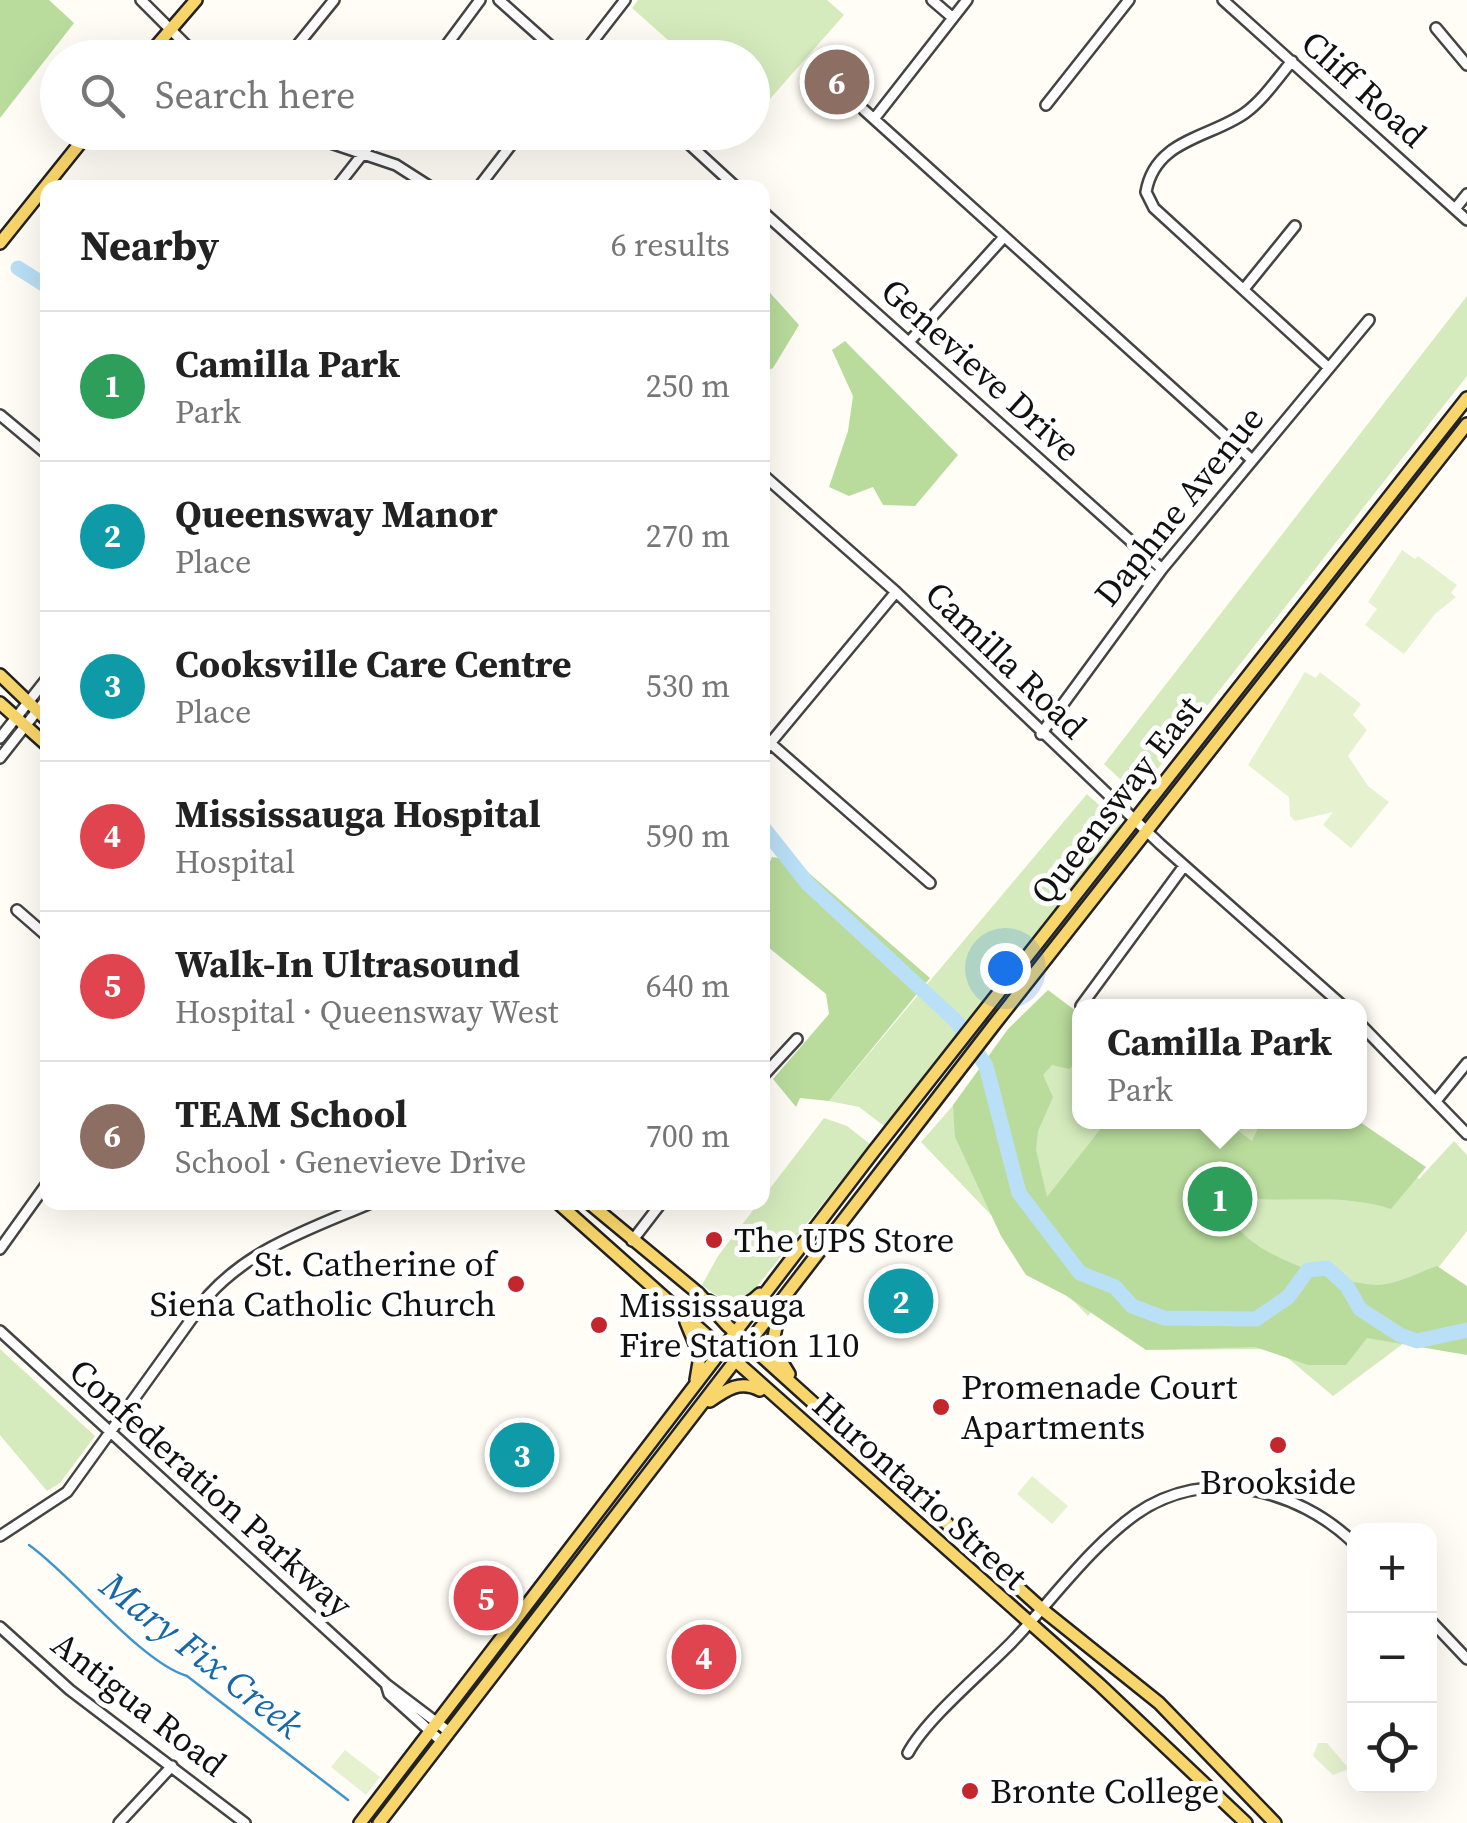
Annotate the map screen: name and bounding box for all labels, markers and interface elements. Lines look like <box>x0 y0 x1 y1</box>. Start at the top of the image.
street label: Cliff Road <box>1291 20 1437 158</box>
search box <box>40 40 770 150</box>
pin: 6 <box>804 44 870 120</box>
icon: search <box>75 68 130 123</box>
text: Search here <box>155 69 355 121</box>
text: Nearby <box>80 216 219 274</box>
text: 6 results <box>611 223 730 267</box>
street label: Genevieve Drive <box>871 267 1091 473</box>
text: Camilla Park <box>175 338 400 390</box>
text: 1 <box>104 364 121 408</box>
text: 250 m <box>646 364 730 408</box>
text: Park <box>175 390 241 434</box>
street label: Daphne Avenue <box>1083 396 1275 616</box>
text: Queensway Manor <box>175 488 498 540</box>
text: 2 <box>104 514 121 558</box>
text: 270 m <box>646 514 730 558</box>
text: Place <box>175 540 251 584</box>
street label: Camilla Road <box>915 571 1097 749</box>
text: Cooksville Care Centre <box>175 638 572 690</box>
text: 3 <box>104 664 121 708</box>
text: 530 m <box>646 664 730 708</box>
street label: Queensway East <box>1019 685 1213 914</box>
text: Place <box>175 690 251 734</box>
text: Mississauga Hospital <box>175 788 541 840</box>
text: 4 <box>104 814 121 858</box>
text: 590 m <box>646 814 730 858</box>
text: Hospital <box>175 840 295 884</box>
text: Walk-In Ultrasound <box>175 938 520 990</box>
your location <box>980 943 1031 994</box>
text: 5 <box>104 964 121 1008</box>
text: 640 m <box>646 964 730 1008</box>
text: Hospital · Queensway West <box>175 990 558 1034</box>
popup <box>1072 999 1367 1129</box>
text: Camilla Park <box>1107 1016 1332 1068</box>
text: Park <box>1107 1068 1173 1112</box>
text: TEAM School <box>175 1088 407 1140</box>
text: 6 <box>104 1114 121 1158</box>
text: 700 m <box>646 1114 730 1158</box>
text: School · Genevieve Drive <box>175 1140 526 1184</box>
pin: 1 <box>1188 1162 1252 1236</box>
place label: The UPS Store <box>734 1216 954 1264</box>
marker: The UPS Store <box>703 1229 725 1251</box>
place label: St. Catherine of Siena Catholic Church <box>150 1240 499 1328</box>
pin: 2 <box>868 1264 934 1338</box>
marker: St. Catherine of Siena Catholic Church <box>505 1273 527 1295</box>
place label: Mississauga Fire Station 110 <box>619 1281 859 1369</box>
marker: Mississauga Fire Station 110 <box>588 1314 610 1336</box>
street label: Confederation Parkway <box>59 1348 363 1628</box>
place label: Promenade Court Apartments <box>961 1363 1238 1451</box>
street label: Hurontario Street <box>802 1381 1038 1601</box>
marker: Promenade Court Apartments <box>930 1396 952 1418</box>
pin: 3 <box>490 1418 554 1492</box>
marker: Brookside <box>1267 1434 1289 1456</box>
place label: Brookside <box>1200 1458 1356 1506</box>
map controls <box>1347 1523 1437 1793</box>
button: + <box>1347 1523 1437 1613</box>
water label: Mary Fix Creek <box>89 1559 314 1750</box>
pin: 5 <box>454 1560 518 1636</box>
button: − <box>1347 1613 1437 1703</box>
street label: Antigua Road <box>42 1620 237 1788</box>
pin: 4 <box>672 1620 736 1694</box>
button: locate <box>1347 1703 1437 1793</box>
place label: Bronte College <box>990 1767 1219 1815</box>
marker: Bronte College <box>959 1780 981 1802</box>

